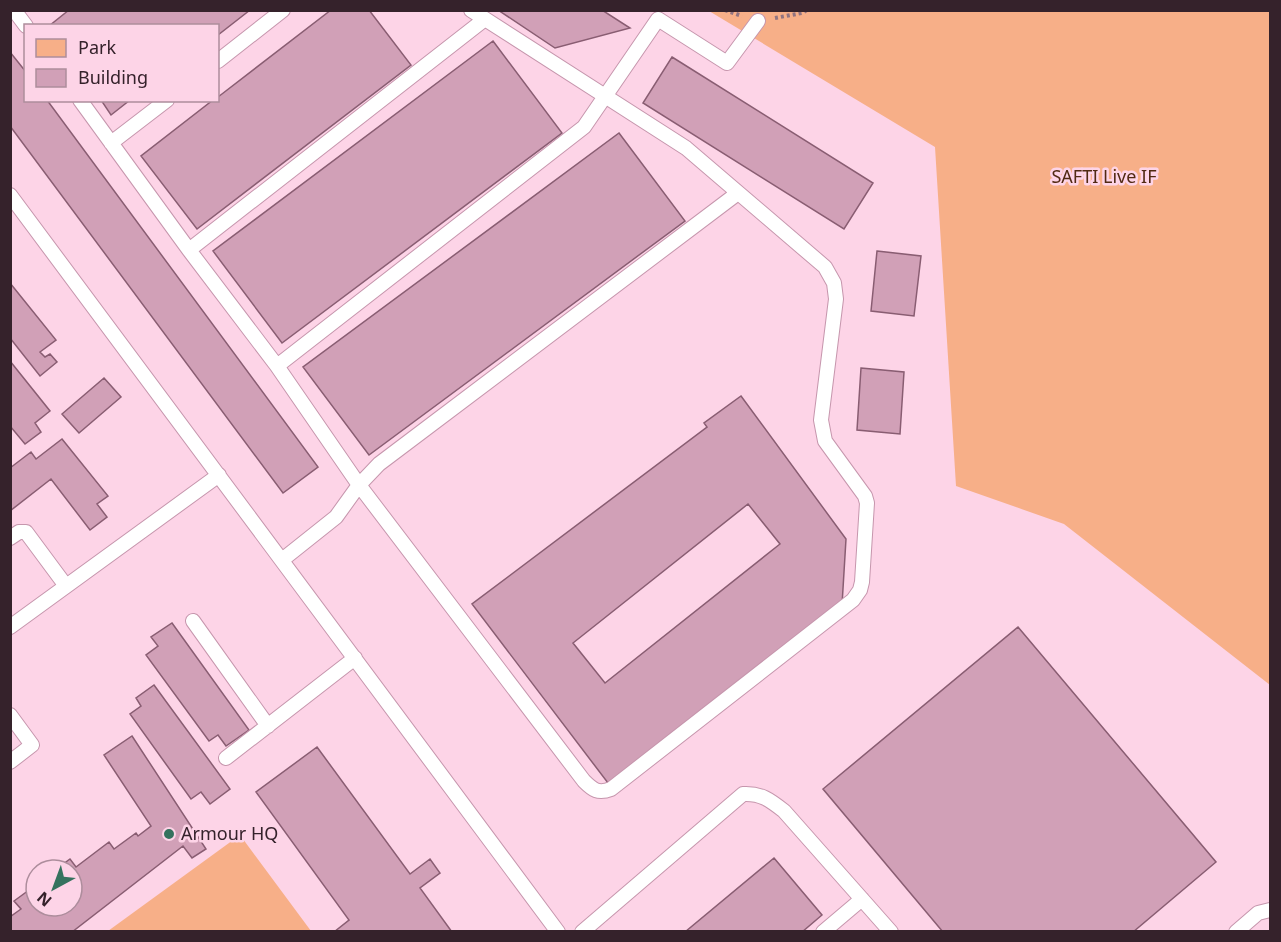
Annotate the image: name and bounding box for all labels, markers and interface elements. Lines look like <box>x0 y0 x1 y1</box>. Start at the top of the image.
legend <box>24 24 219 102</box>
text: Park <box>78 35 116 59</box>
text: Building <box>78 65 148 89</box>
park label: SAFTI Live IF <box>1051 164 1157 188</box>
place label: Armour HQ <box>181 821 278 845</box>
marker: Armour HQ <box>162 827 176 841</box>
north arrow <box>24 858 84 918</box>
text: N <box>32 887 56 912</box>

